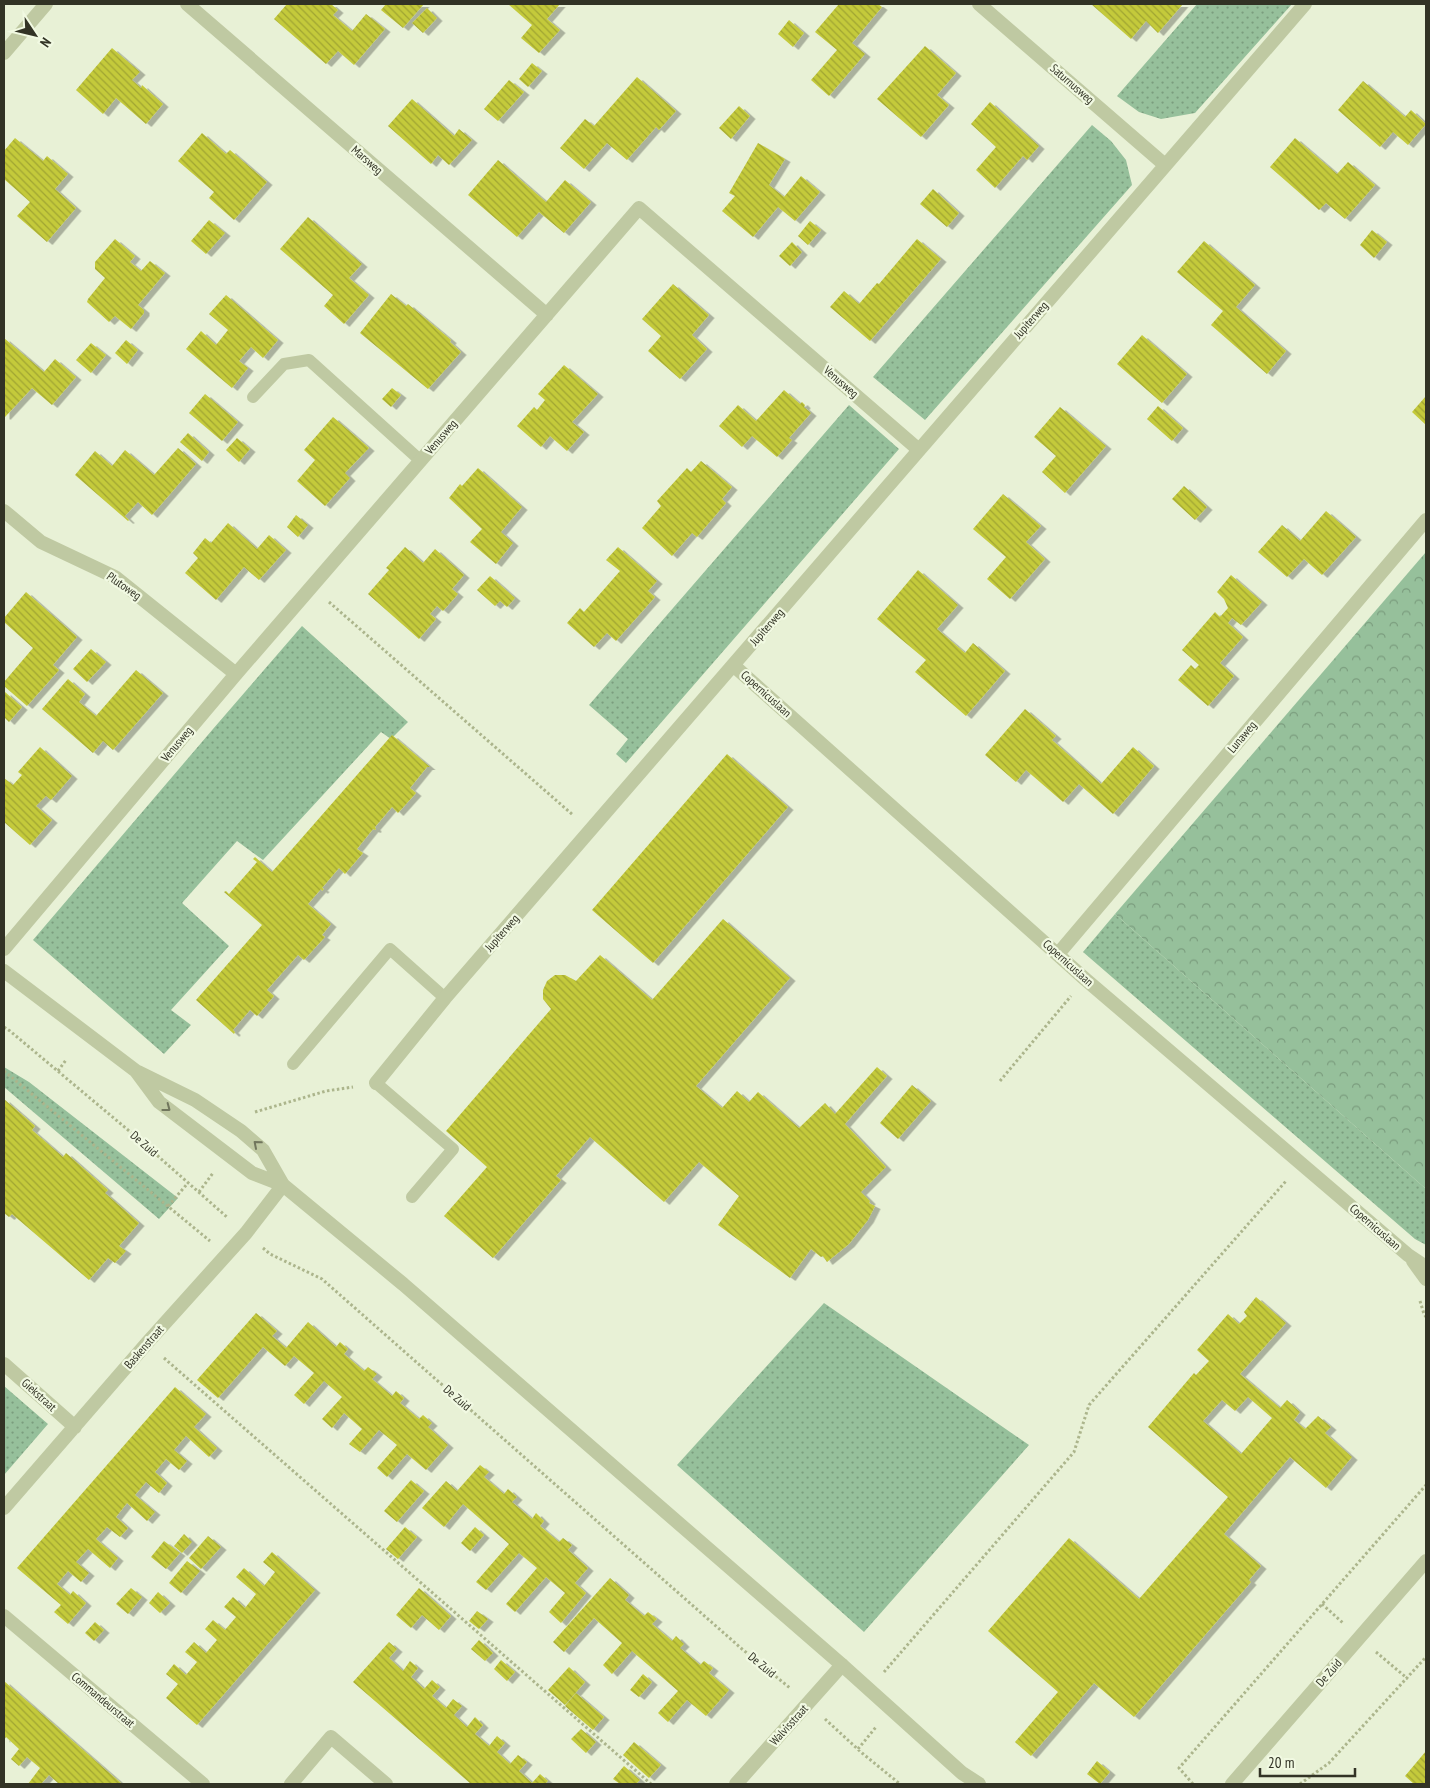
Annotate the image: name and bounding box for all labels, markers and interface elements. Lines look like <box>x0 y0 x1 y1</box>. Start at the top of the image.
north arrow <box>10 10 60 60</box>
text: N <box>36 34 55 51</box>
street label: Saturnusweg <box>1047 60 1097 107</box>
street label: Marsweg <box>349 142 386 177</box>
street label: Jupiterweg <box>1010 298 1051 342</box>
street label: Venusweg <box>820 362 862 401</box>
street label: Venusweg <box>421 416 460 458</box>
street label: Plutoweg <box>104 568 144 603</box>
street label: Jupiterweg <box>746 605 787 649</box>
street label: Copernicuslaan <box>738 667 795 720</box>
street label: Lunaweg <box>1224 718 1259 756</box>
street label: Venusweg <box>157 723 196 765</box>
street label: Jupiterweg <box>481 911 522 955</box>
street label: Copernicuslaan <box>1040 936 1097 989</box>
one-way arrow <box>161 1103 170 1111</box>
street label: De Zuid <box>127 1128 161 1160</box>
one-way arrow <box>253 1141 262 1150</box>
street label: Copernicuslaan <box>1347 1200 1404 1253</box>
street label: Baskenstraat <box>121 1321 167 1372</box>
street label: Giekstraat <box>19 1375 60 1415</box>
street label: De Zuid <box>440 1382 474 1414</box>
street label: De Zuid <box>745 1649 779 1681</box>
street label: De Zuid <box>1313 1656 1345 1690</box>
street label: Commandeurstraat <box>69 1669 139 1731</box>
street label: Walvisstraat <box>766 1701 811 1748</box>
scale bar <box>1260 1746 1355 1778</box>
text: 20 m <box>1268 1753 1294 1772</box>

